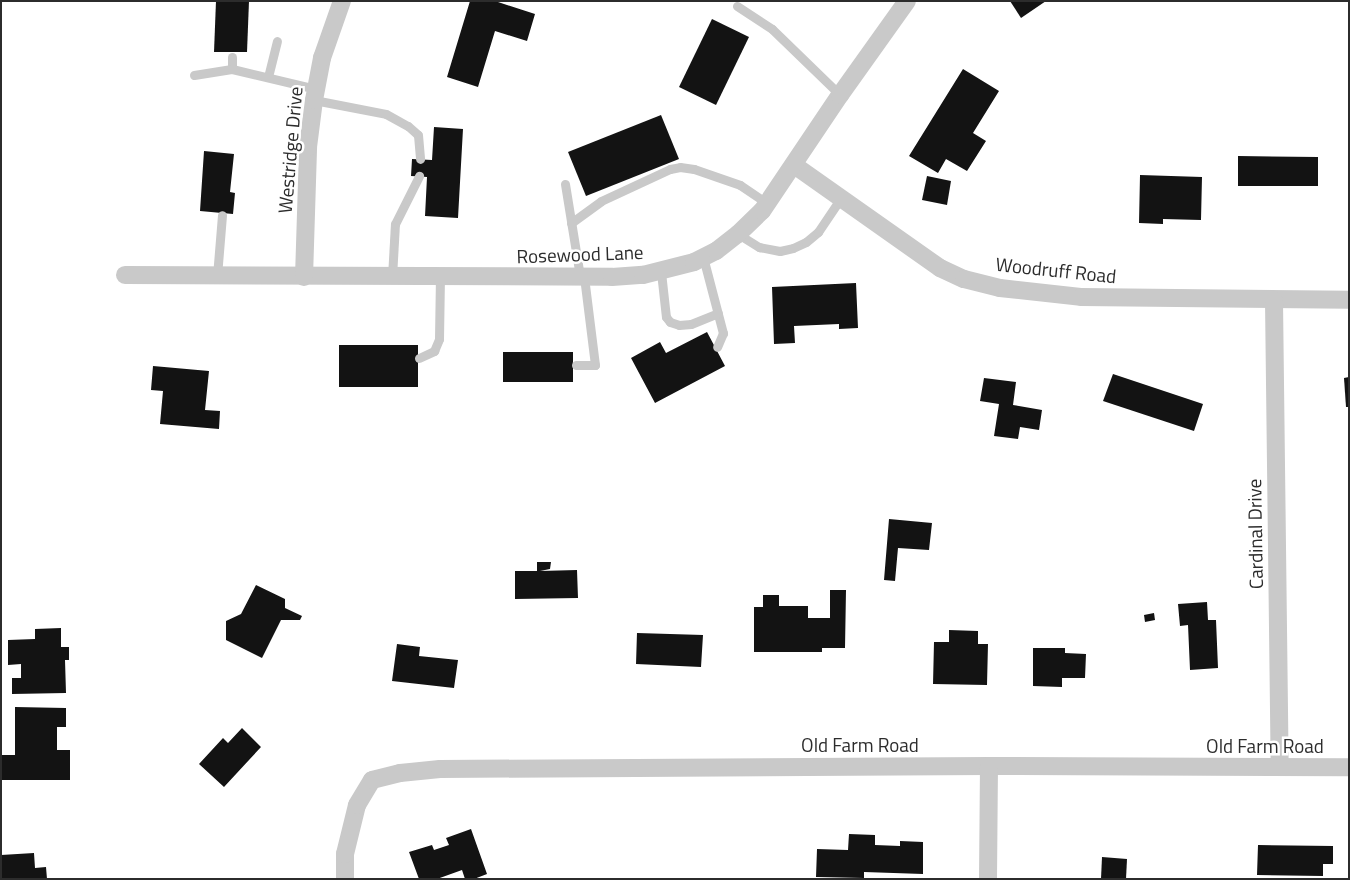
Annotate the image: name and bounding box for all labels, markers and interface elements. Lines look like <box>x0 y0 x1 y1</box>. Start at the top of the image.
street label: Westridge Drive <box>273 86 307 214</box>
street label: Rosewood Lane <box>516 240 644 268</box>
street label: Woodruff Road <box>995 252 1117 288</box>
street label: Cardinal Drive <box>1243 479 1267 589</box>
street label: Old Farm Road <box>801 734 919 756</box>
street label: Old Farm Road <box>1206 735 1324 757</box>

